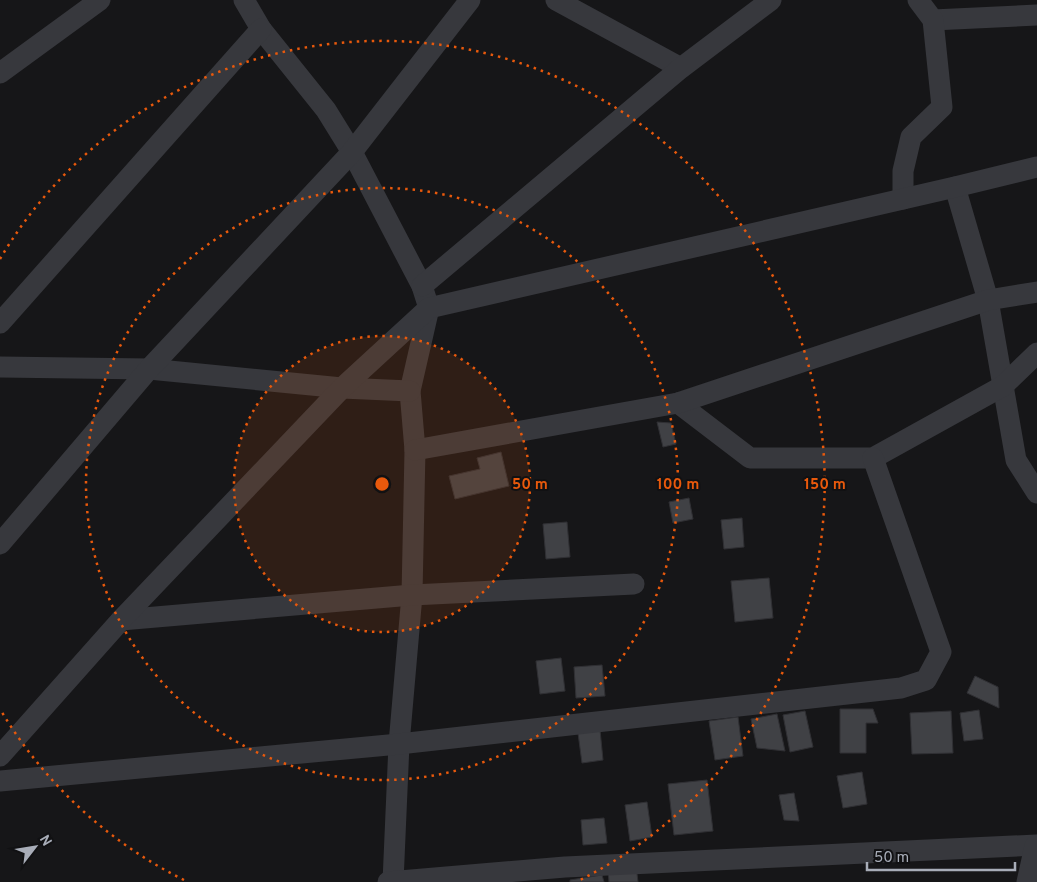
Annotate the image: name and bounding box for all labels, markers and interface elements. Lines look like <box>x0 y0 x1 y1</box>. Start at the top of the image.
centre of rings <box>373 475 391 493</box>
text: 50 m <box>512 476 548 495</box>
text: 100 m <box>657 476 699 495</box>
text: 150 m <box>804 476 846 495</box>
north arrow <box>10 822 60 872</box>
text: N <box>35 832 55 850</box>
scale bar <box>867 840 1014 872</box>
text: 50 m <box>874 849 909 868</box>

